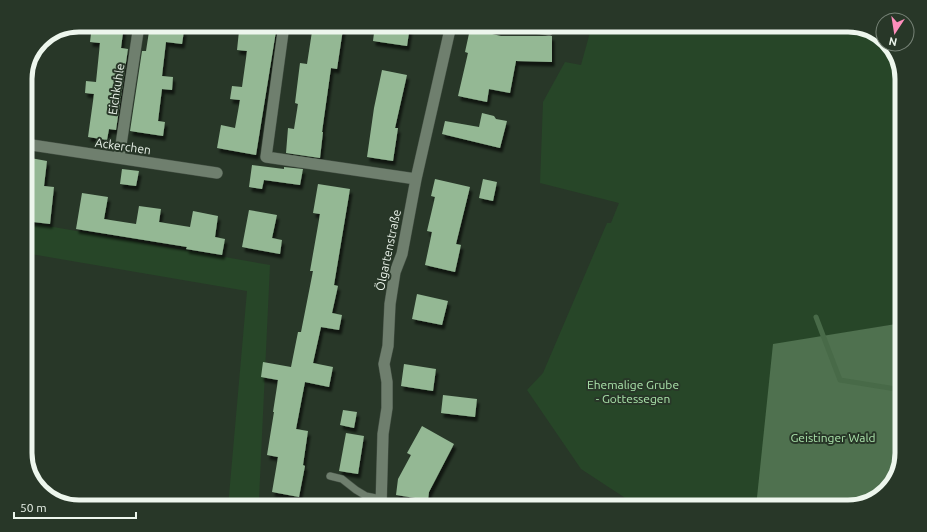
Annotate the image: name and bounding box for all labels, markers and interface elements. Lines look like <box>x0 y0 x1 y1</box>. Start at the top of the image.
north arrow <box>875 12 915 52</box>
text: N <box>888 35 898 49</box>
street label: Eichkuhle <box>106 62 126 116</box>
street label: Ackerchen <box>94 136 152 156</box>
street label: Ölgartenstraße <box>373 208 403 292</box>
park label: Ehemalige Grube - Gottessegen <box>587 378 679 405</box>
park label: Geistinger Wald <box>790 431 876 444</box>
scale bar <box>14 494 136 520</box>
text: 50 m <box>20 501 47 514</box>

